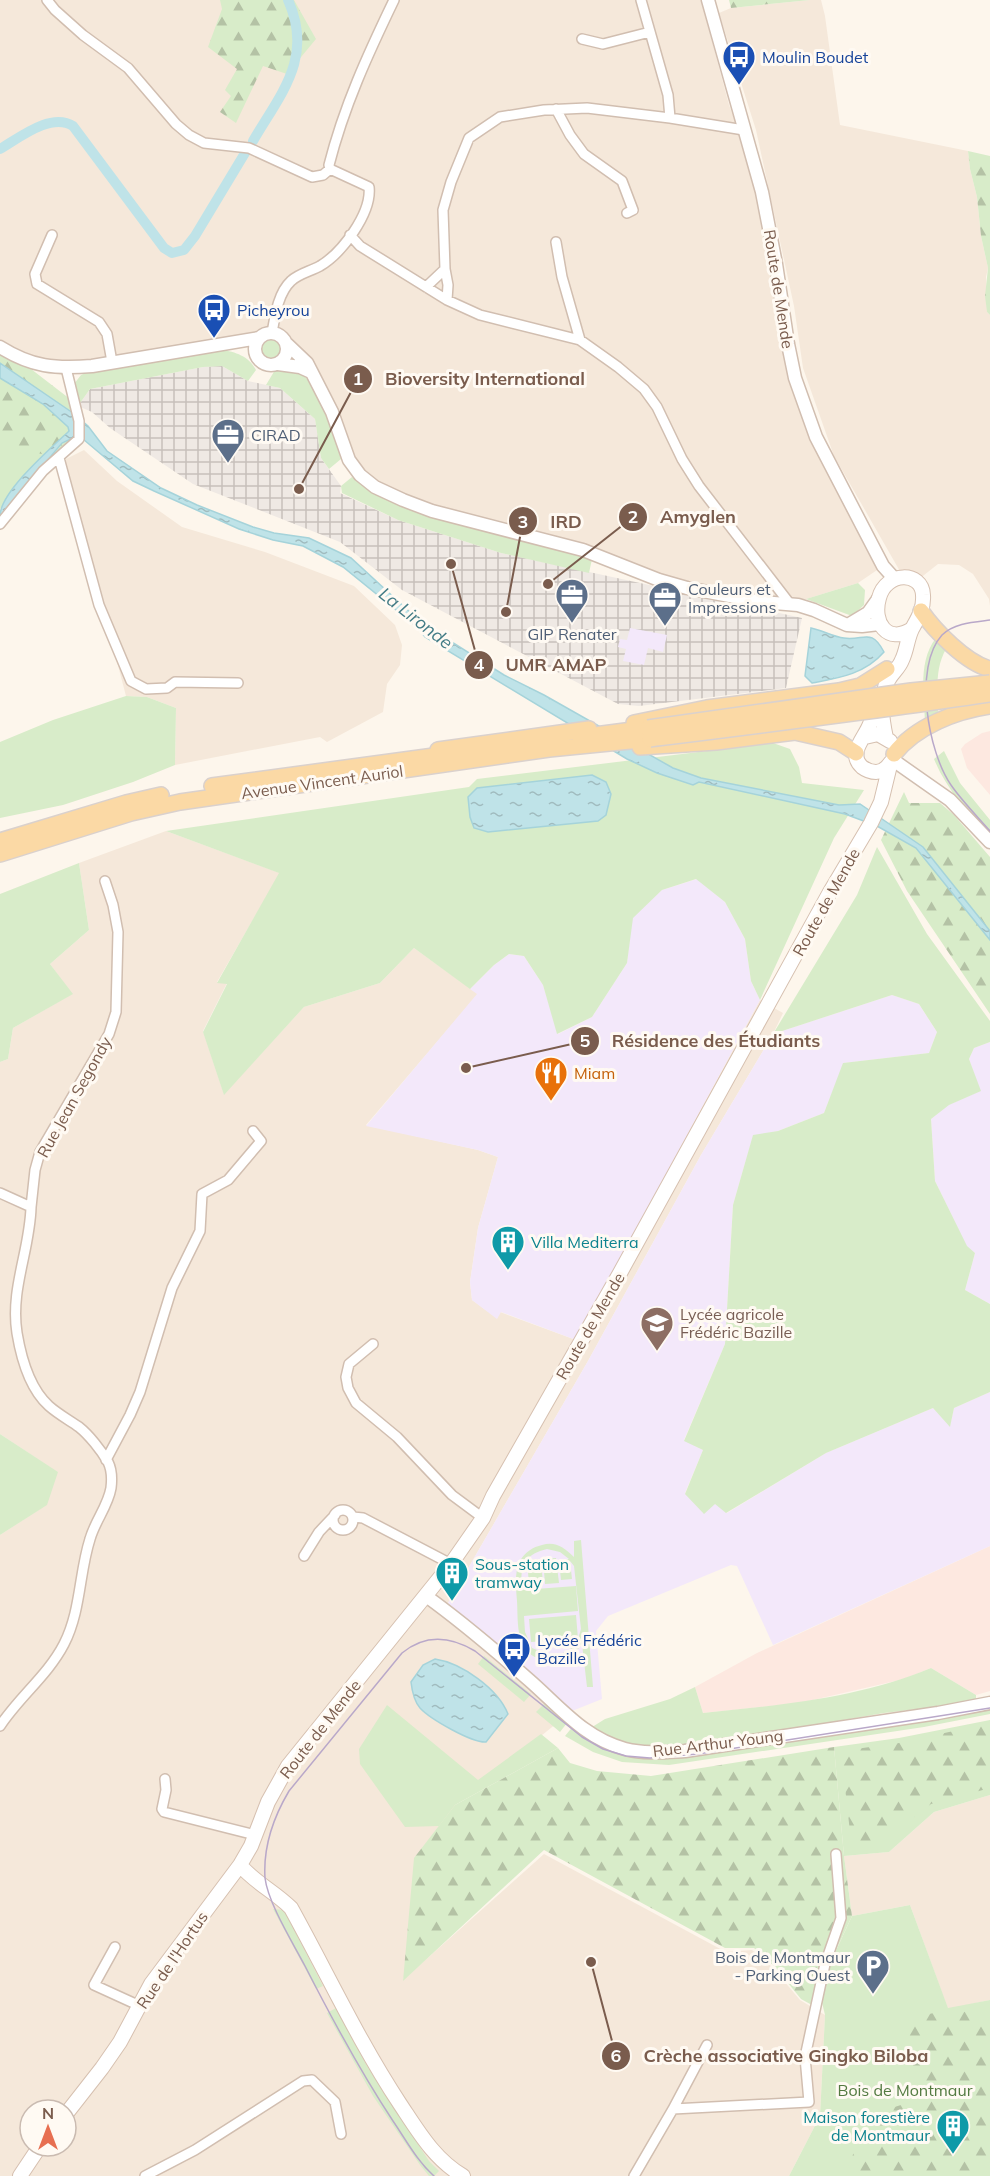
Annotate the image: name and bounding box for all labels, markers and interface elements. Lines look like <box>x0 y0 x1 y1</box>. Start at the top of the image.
bus stop icon: Moulin Boudet <box>721 39 757 86</box>
place label: Moulin Boudet <box>762 47 869 67</box>
street label: Route de Mende <box>760 228 798 350</box>
bus stop icon: Picheyrou <box>196 292 232 339</box>
place label: Picheyrou <box>237 300 310 320</box>
callout: Bioversity International <box>343 361 597 397</box>
text: 1 <box>353 367 363 390</box>
text: Bioversity International <box>385 367 585 390</box>
office icon: CIRAD <box>210 417 246 464</box>
place label: CIRAD <box>251 425 301 445</box>
callout: Amyglen <box>618 499 748 535</box>
callout: IRD <box>508 503 594 539</box>
text: 2 <box>628 505 638 528</box>
text: Amyglen <box>660 505 736 528</box>
text: 3 <box>518 510 528 533</box>
text: IRD <box>550 510 582 533</box>
office icon: GIP Renater <box>554 577 590 624</box>
place label: Couleurs et Impressions <box>688 579 776 617</box>
office icon: Couleurs et Impressions <box>647 580 683 627</box>
water label: La Lironde <box>375 582 458 654</box>
place label: GIP Renater <box>527 624 617 644</box>
callout: UMR AMAP <box>464 647 619 683</box>
text: 4 <box>474 653 485 676</box>
text: UMR AMAP <box>505 653 607 676</box>
street label: Avenue Vincent Auriol <box>240 761 404 803</box>
street label: Route de Mende <box>788 845 864 959</box>
callout: Résidence des Étudiants <box>570 1023 832 1059</box>
text: 5 <box>580 1029 591 1052</box>
text: Résidence des Étudiants <box>612 1029 820 1052</box>
street label: Rue Jean Segondy <box>32 1033 116 1161</box>
restaurant icon: Miam <box>533 1055 569 1102</box>
place label: Miam <box>574 1063 615 1083</box>
building icon: Villa Mediterra <box>490 1224 526 1271</box>
place label: Villa Mediterra <box>531 1232 639 1252</box>
street label: Route de Mende <box>551 1269 629 1383</box>
place label: Lycée agricole Frédéric Bazille <box>680 1304 792 1342</box>
school or university icon: Lycée agricole Frédéric Bazille <box>639 1305 675 1352</box>
place label: Sous-station tramway <box>475 1554 569 1592</box>
building icon: Sous-station tramway <box>434 1555 470 1602</box>
place label: Lycée Frédéric Bazille <box>537 1630 642 1668</box>
bus stop icon: Lycée Frédéric Bazille <box>496 1631 532 1678</box>
street label: Route de Mende <box>275 1675 365 1783</box>
street label: Rue Arthur Young <box>652 1725 784 1761</box>
street label: Rue de l'Hortus <box>132 1907 212 2013</box>
place label: Bois de Montmaur - Parking Ouest <box>715 1947 850 1985</box>
parking icon: Bois de Montmaur - Parking Ouest <box>855 1948 891 1995</box>
callout: Crèche associative Gingko Biloba <box>601 2038 940 2074</box>
text: 6 <box>611 2044 622 2067</box>
text: Crèche associative Gingko Biloba <box>644 2044 928 2067</box>
park label: Bois de Montmaur <box>838 2080 973 2100</box>
north arrow <box>18 2098 78 2158</box>
text: N <box>42 2103 54 2123</box>
place label: Maison forestière de Montmaur <box>803 2107 930 2145</box>
building icon: Maison forestière de Montmaur <box>935 2108 971 2155</box>

